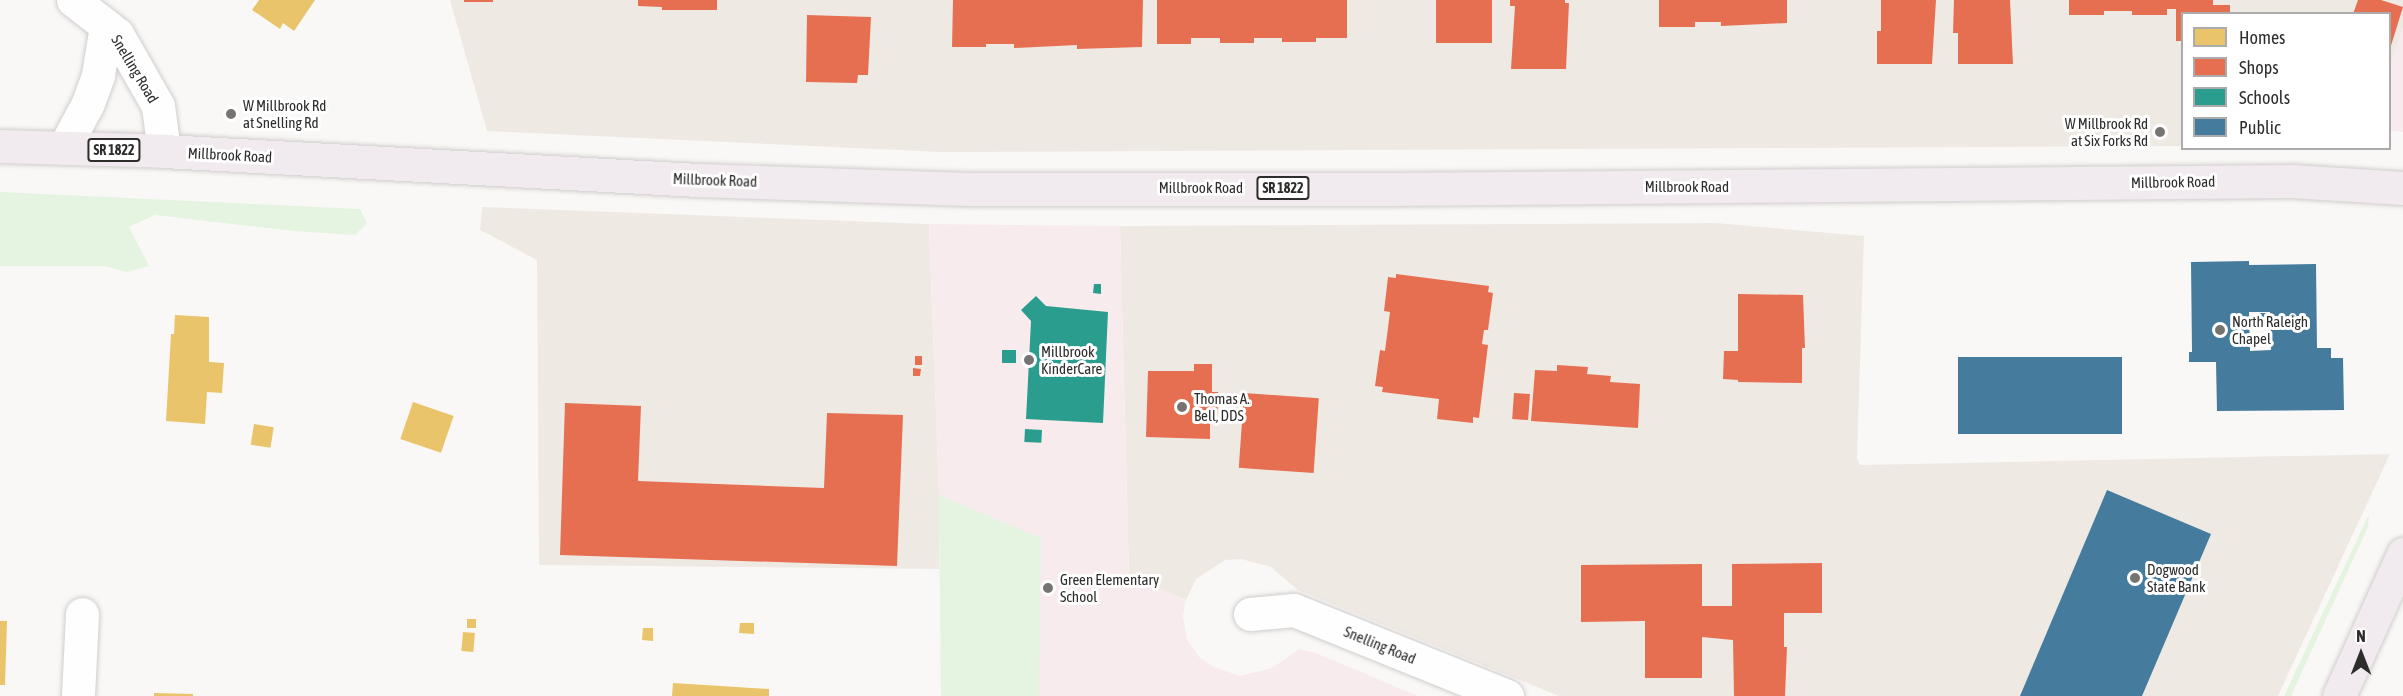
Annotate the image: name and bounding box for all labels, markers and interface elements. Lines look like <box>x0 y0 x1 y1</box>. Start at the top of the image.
legend <box>2181 12 2391 150</box>
text: Homes <box>2239 27 2285 48</box>
street label: Snelling Road <box>108 32 162 106</box>
text: Shops <box>2239 57 2279 78</box>
text: Schools <box>2239 87 2290 108</box>
place label: W Millbrook Rd at Snelling Rd <box>243 96 326 131</box>
marker: W Millbrook Rd at Snelling Rd <box>224 107 238 121</box>
place label: W Millbrook Rd at Six Forks Rd <box>2065 114 2148 149</box>
text: Public <box>2239 117 2281 138</box>
marker: W Millbrook Rd at Six Forks Rd <box>2153 125 2167 139</box>
road number: SR 1822 <box>87 139 141 161</box>
street label: Millbrook Road <box>187 144 273 166</box>
street label: Millbrook Road <box>673 170 757 190</box>
street label: Millbrook Road <box>2131 172 2215 192</box>
road number: SR 1822 <box>1256 177 1310 199</box>
street label: Millbrook Road <box>1645 178 1729 196</box>
street label: Millbrook Road <box>1159 179 1243 197</box>
place label: North Raleigh Chapel <box>2232 312 2308 347</box>
marker: North Raleigh Chapel <box>2213 323 2227 337</box>
place label: Millbrook KinderCare <box>1041 342 1102 377</box>
marker: Millbrook KinderCare <box>1022 353 1036 367</box>
place label: Thomas A. Bell, DDS <box>1194 389 1250 424</box>
marker: Thomas A. Bell, DDS <box>1175 400 1189 414</box>
place label: Dogwood State Bank <box>2147 560 2206 595</box>
place label: Green Elementary School <box>1060 570 1159 605</box>
marker: Dogwood State Bank <box>2128 571 2142 585</box>
marker: Green Elementary School <box>1041 581 1055 595</box>
street label: Snelling Road <box>1341 622 1419 668</box>
north arrow <box>2331 624 2391 684</box>
text: N <box>2356 627 2366 645</box>

